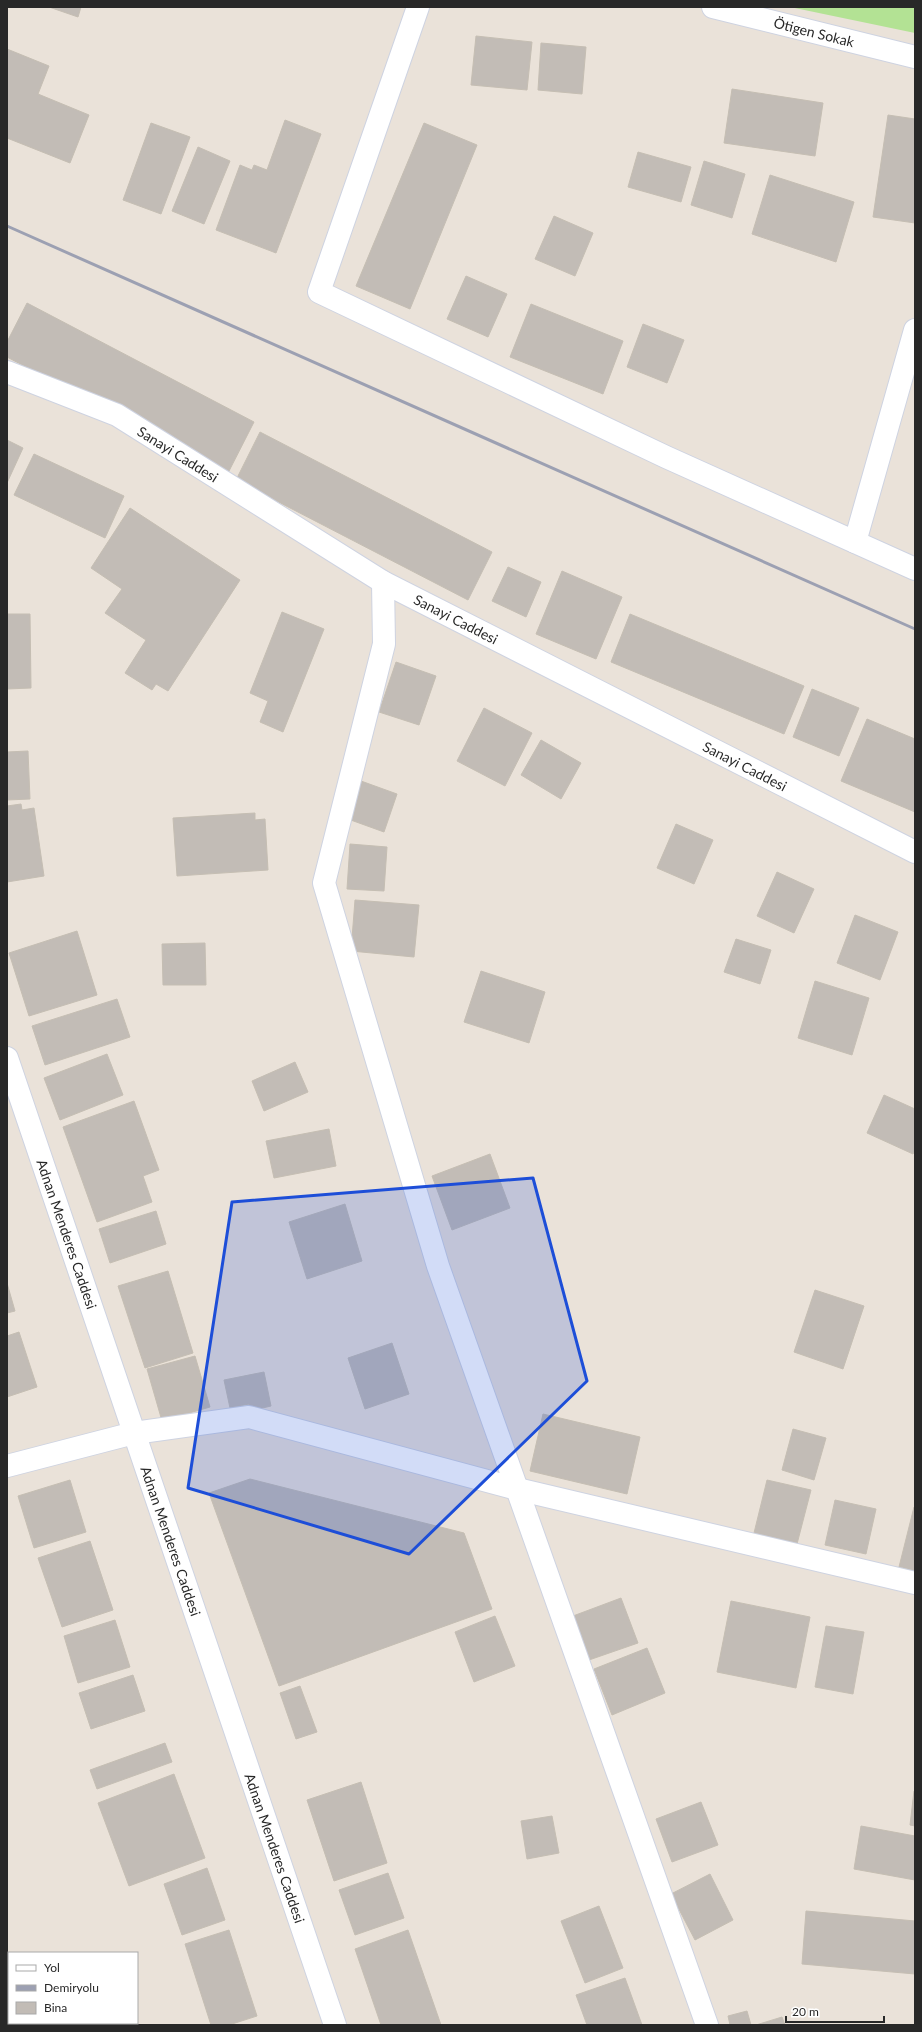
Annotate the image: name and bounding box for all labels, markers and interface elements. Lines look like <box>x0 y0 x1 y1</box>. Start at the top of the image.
street label: Ötigen Sokak <box>772 14 857 50</box>
street label: Sanayi Caddesi <box>134 422 222 486</box>
street label: Sanayi Caddesi <box>411 591 501 647</box>
street label: Sanayi Caddesi <box>700 738 790 794</box>
street label: Adnan Menderes Caddesi <box>33 1157 101 1311</box>
street label: Adnan Menderes Caddesi <box>137 1464 205 1618</box>
street label: Adnan Menderes Caddesi <box>241 1771 309 1925</box>
legend <box>8 1952 138 2024</box>
text: Yol <box>44 1960 60 1975</box>
text: Demiryolu <box>44 1980 99 1995</box>
scale bar <box>786 1998 884 2024</box>
text: Bina <box>44 2000 67 2015</box>
text: 20 m <box>792 2004 819 2019</box>

